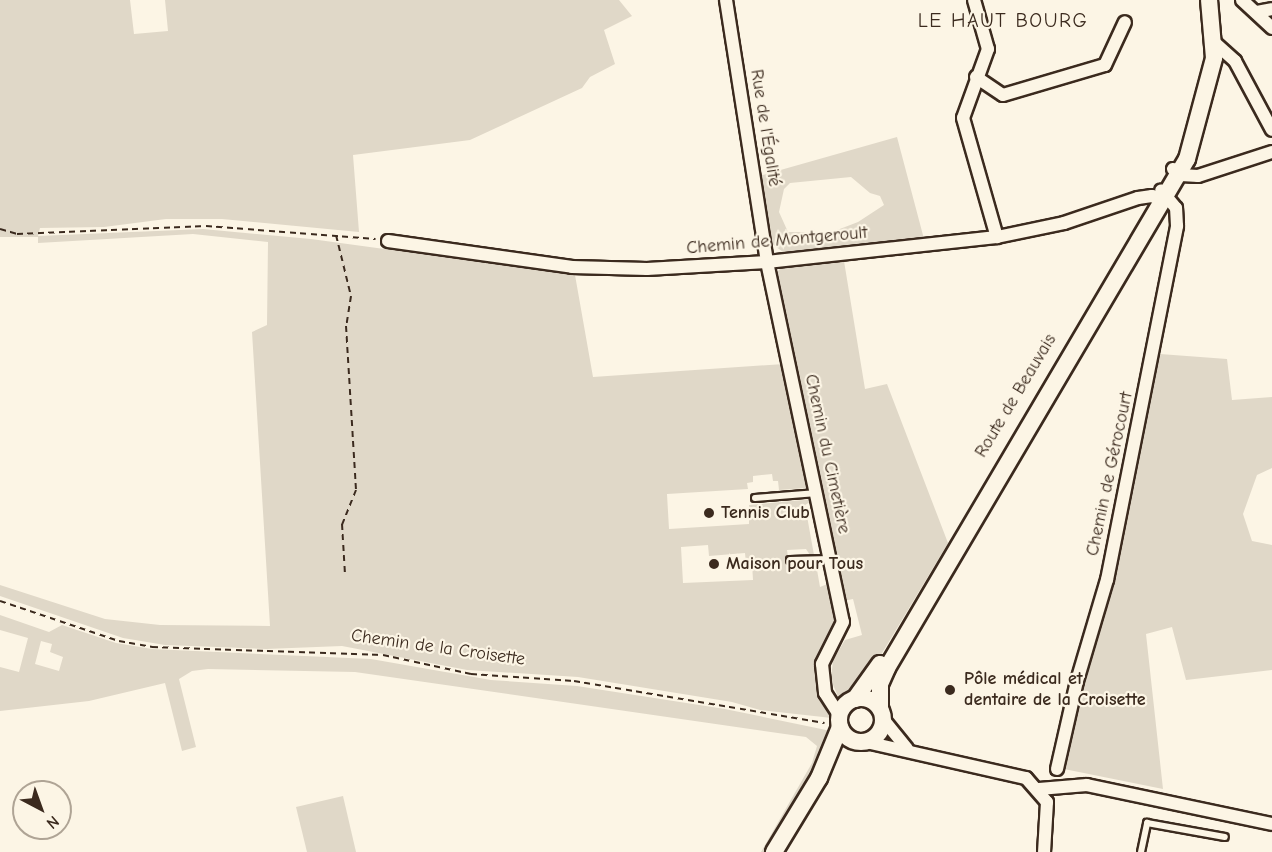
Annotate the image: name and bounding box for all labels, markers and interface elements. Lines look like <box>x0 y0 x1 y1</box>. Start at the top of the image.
district label: LE HAUT BOURG <box>918 8 1088 32</box>
street label: Rue de l'Égalité <box>745 68 785 188</box>
street label: Chemin de Montgeroult <box>686 222 868 260</box>
street label: Route de Beauvais <box>971 330 1061 462</box>
street label: Chemin du Cimetière <box>800 372 854 536</box>
street label: Chemin de Gérocourt <box>1082 390 1138 558</box>
place label: Tennis Club <box>721 502 810 524</box>
marker: Tennis Club <box>702 506 716 520</box>
place label: Maison pour Tous <box>726 553 863 575</box>
marker: Maison pour Tous <box>707 557 721 571</box>
street label: Chemin de la Croisette <box>350 625 526 671</box>
place label: Pôle médical et dentaire de la Croisette <box>964 669 1146 712</box>
marker: Pôle médical et dentaire de la Croisette <box>941 681 959 699</box>
north arrow <box>12 780 72 840</box>
text: N <box>43 812 62 832</box>

